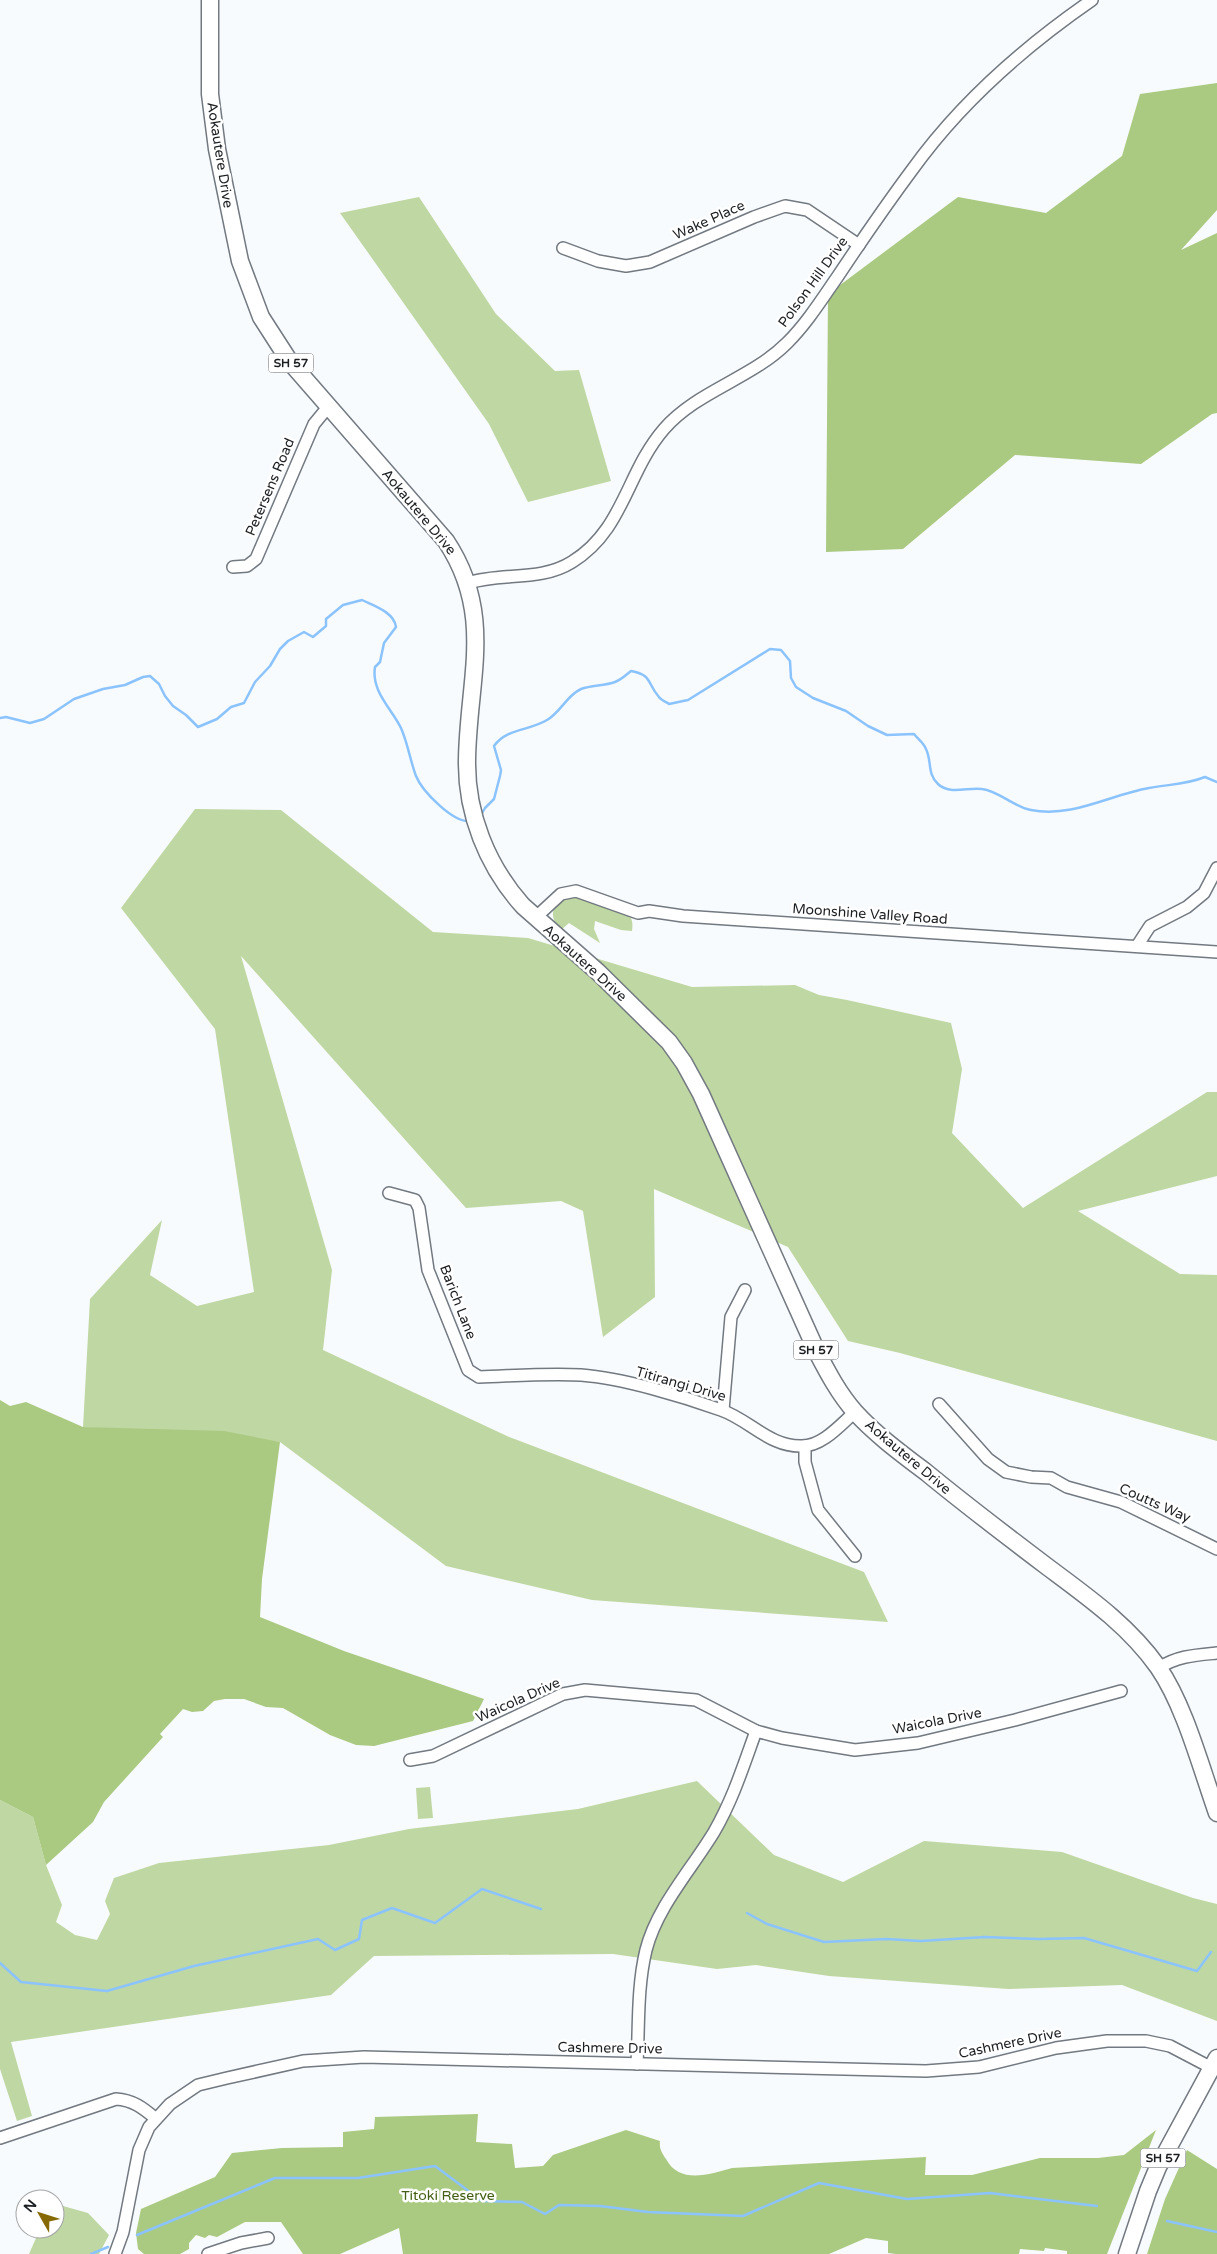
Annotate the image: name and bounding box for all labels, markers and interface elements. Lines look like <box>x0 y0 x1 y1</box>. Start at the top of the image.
street label: Aokautere Drive <box>203 101 237 209</box>
street label: Wake Place <box>671 197 747 243</box>
street label: Polson Hill Drive <box>774 233 852 331</box>
road number: SH 57 <box>268 353 314 372</box>
street label: Petersens Road <box>242 436 298 538</box>
street label: Aokautere Drive <box>378 466 460 558</box>
street label: Moonshine Valley Road <box>792 900 948 928</box>
street label: Aokautere Drive <box>540 921 630 1005</box>
street label: Barich Lane <box>436 1262 480 1342</box>
road number: SH 57 <box>794 1340 838 1360</box>
street label: Titirangi Drive <box>634 1363 728 1405</box>
street label: Aokautere Drive <box>862 1416 954 1498</box>
street label: Coutts Way <box>1117 1480 1194 1527</box>
street label: Waicola Drive <box>473 1674 563 1726</box>
street label: Waicola Drive <box>891 1704 983 1738</box>
street label: Cashmere Drive <box>957 2024 1063 2062</box>
street label: Cashmere Drive <box>557 2039 663 2057</box>
road number: SH 57 <box>1140 2148 1186 2168</box>
park label: Titoki Reserve <box>401 2187 495 2204</box>
north arrow <box>15 2189 65 2239</box>
text: N <box>20 2196 40 2216</box>

